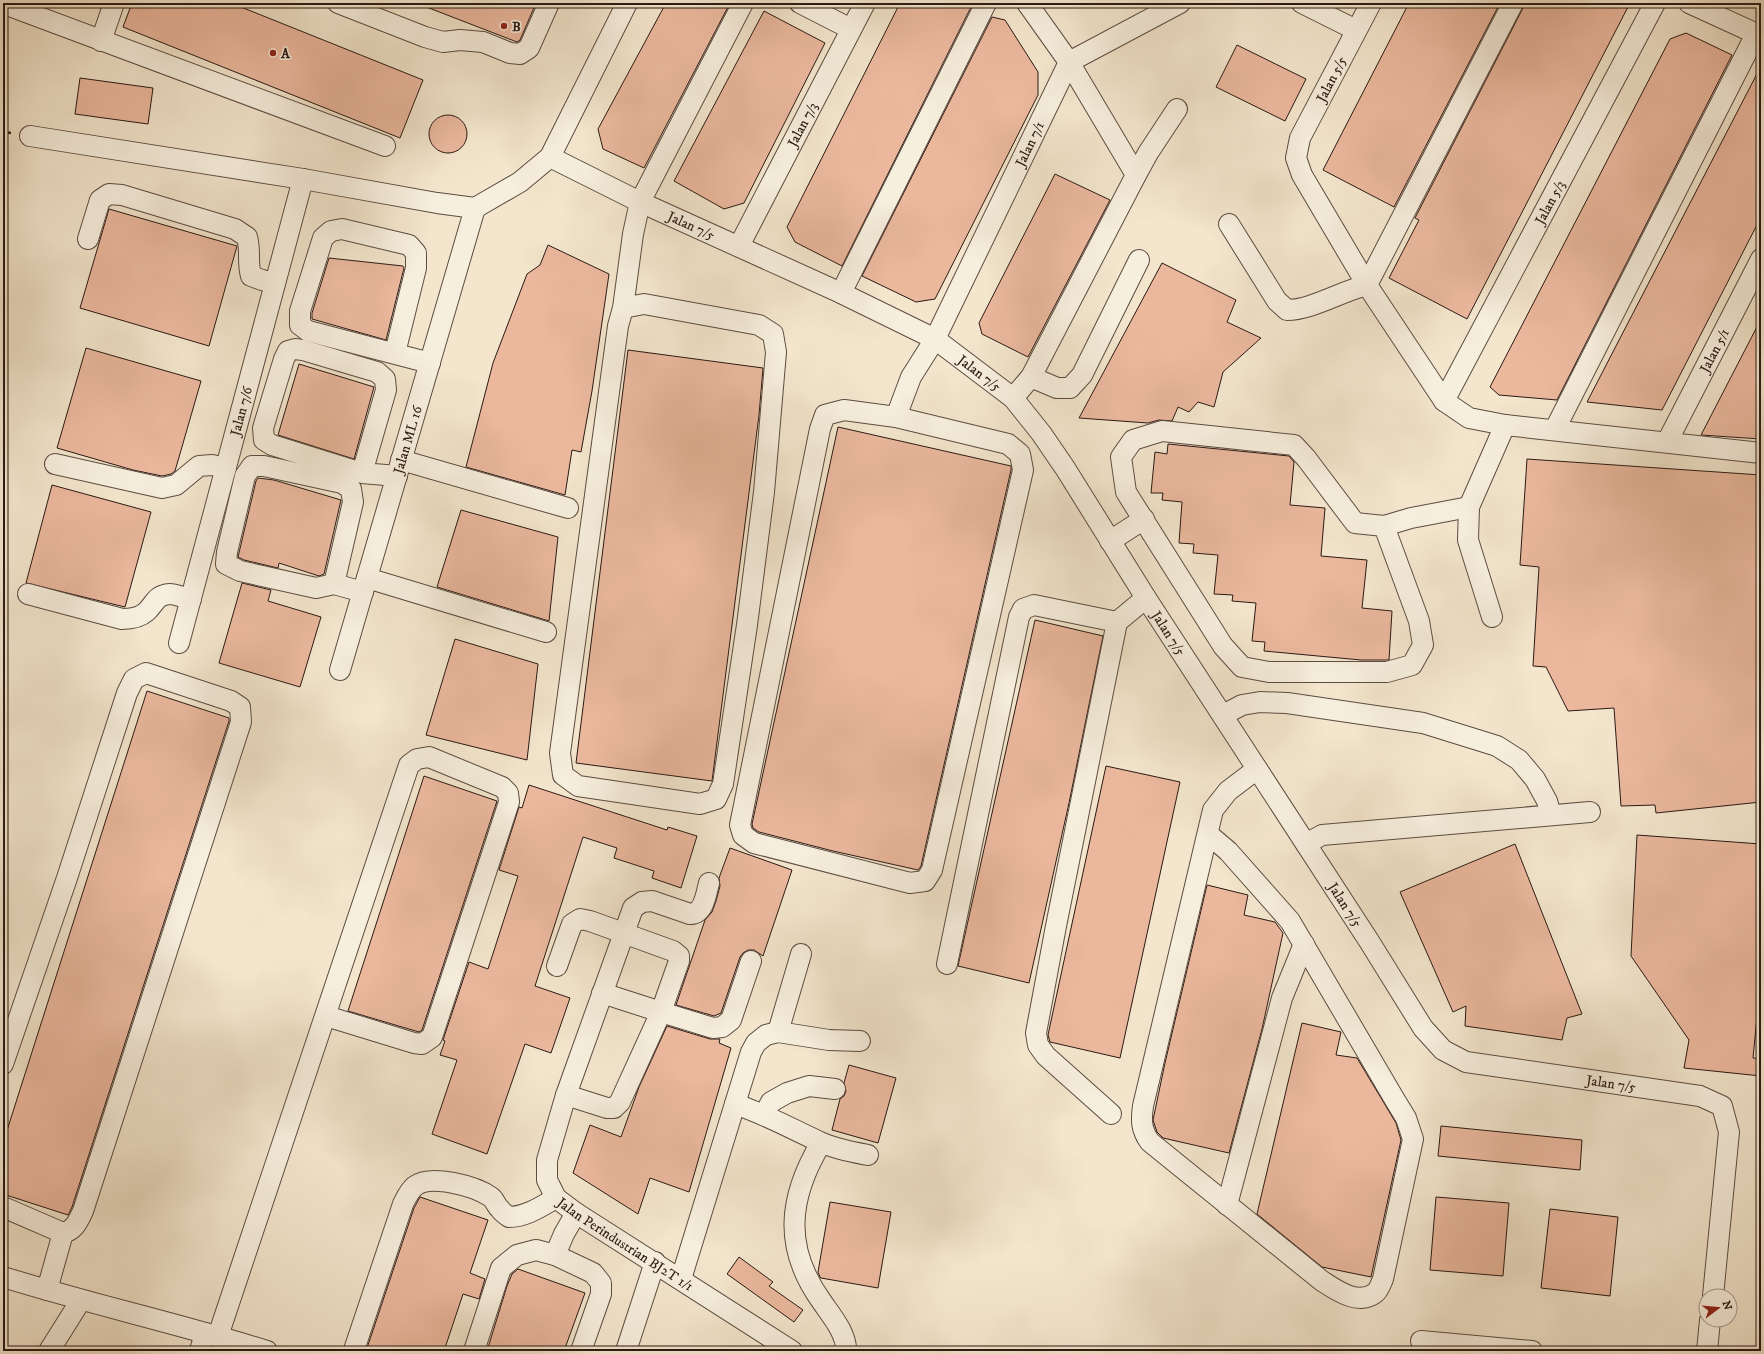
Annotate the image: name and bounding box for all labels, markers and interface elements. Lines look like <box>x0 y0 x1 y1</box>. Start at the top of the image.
place label: B <box>512 18 521 36</box>
marker: B <box>499 21 509 31</box>
place label: A <box>280 45 291 63</box>
marker: A <box>268 48 278 58</box>
street label: Jalan 5/5 <box>1312 53 1351 107</box>
street label: Jalan 7/3 <box>783 99 822 152</box>
street label: Jalan 7/1 <box>1011 119 1049 172</box>
street label: Jalan 5/3 <box>1530 177 1569 230</box>
street label: Jalan 7/5 <box>663 207 717 245</box>
street label: Jalan 5/1 <box>1695 326 1734 378</box>
street label: Jalan 7/5 <box>952 350 1004 396</box>
street label: Jalan 7/6 <box>226 384 257 440</box>
street label: Jalan ML 16 <box>389 403 427 478</box>
street label: Jalan 7/5 <box>1146 606 1189 659</box>
street label: Jalan 7/5 <box>1322 878 1366 931</box>
street label: Jalan 7/5 <box>1583 1071 1637 1097</box>
street label: Jalan Perindustrian BJ2T 1/1 <box>552 1193 696 1295</box>
north arrow <box>1698 1288 1738 1328</box>
text: N <box>1719 1299 1735 1312</box>

